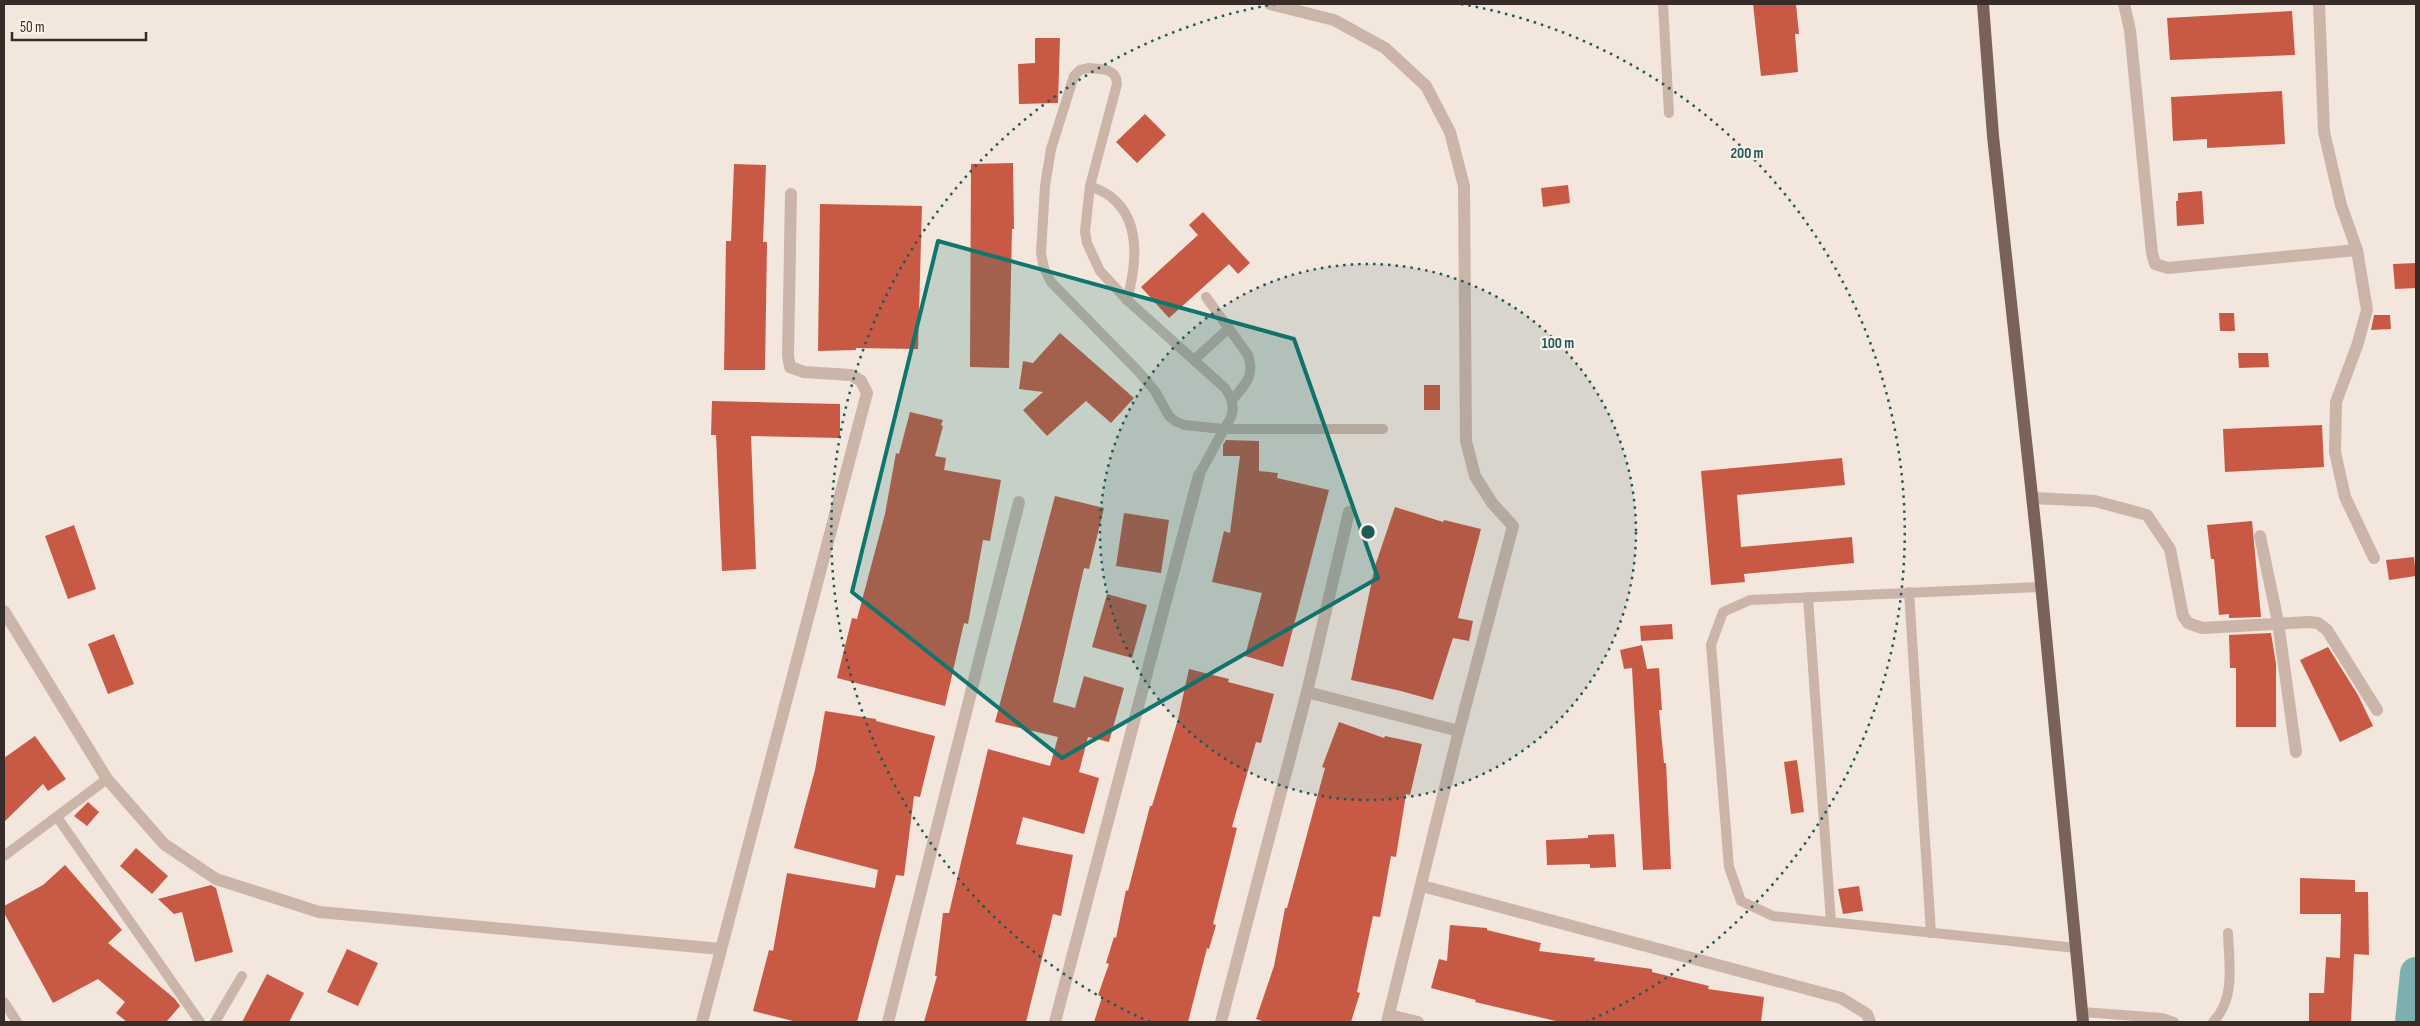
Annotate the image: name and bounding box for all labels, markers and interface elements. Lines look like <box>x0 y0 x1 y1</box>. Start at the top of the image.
scale bar <box>12 10 146 42</box>
text: 50 m <box>20 18 45 37</box>
text: 200 m <box>1730 144 1764 163</box>
text: 100 m <box>1542 334 1574 353</box>
centre of rings <box>1359 523 1377 541</box>

